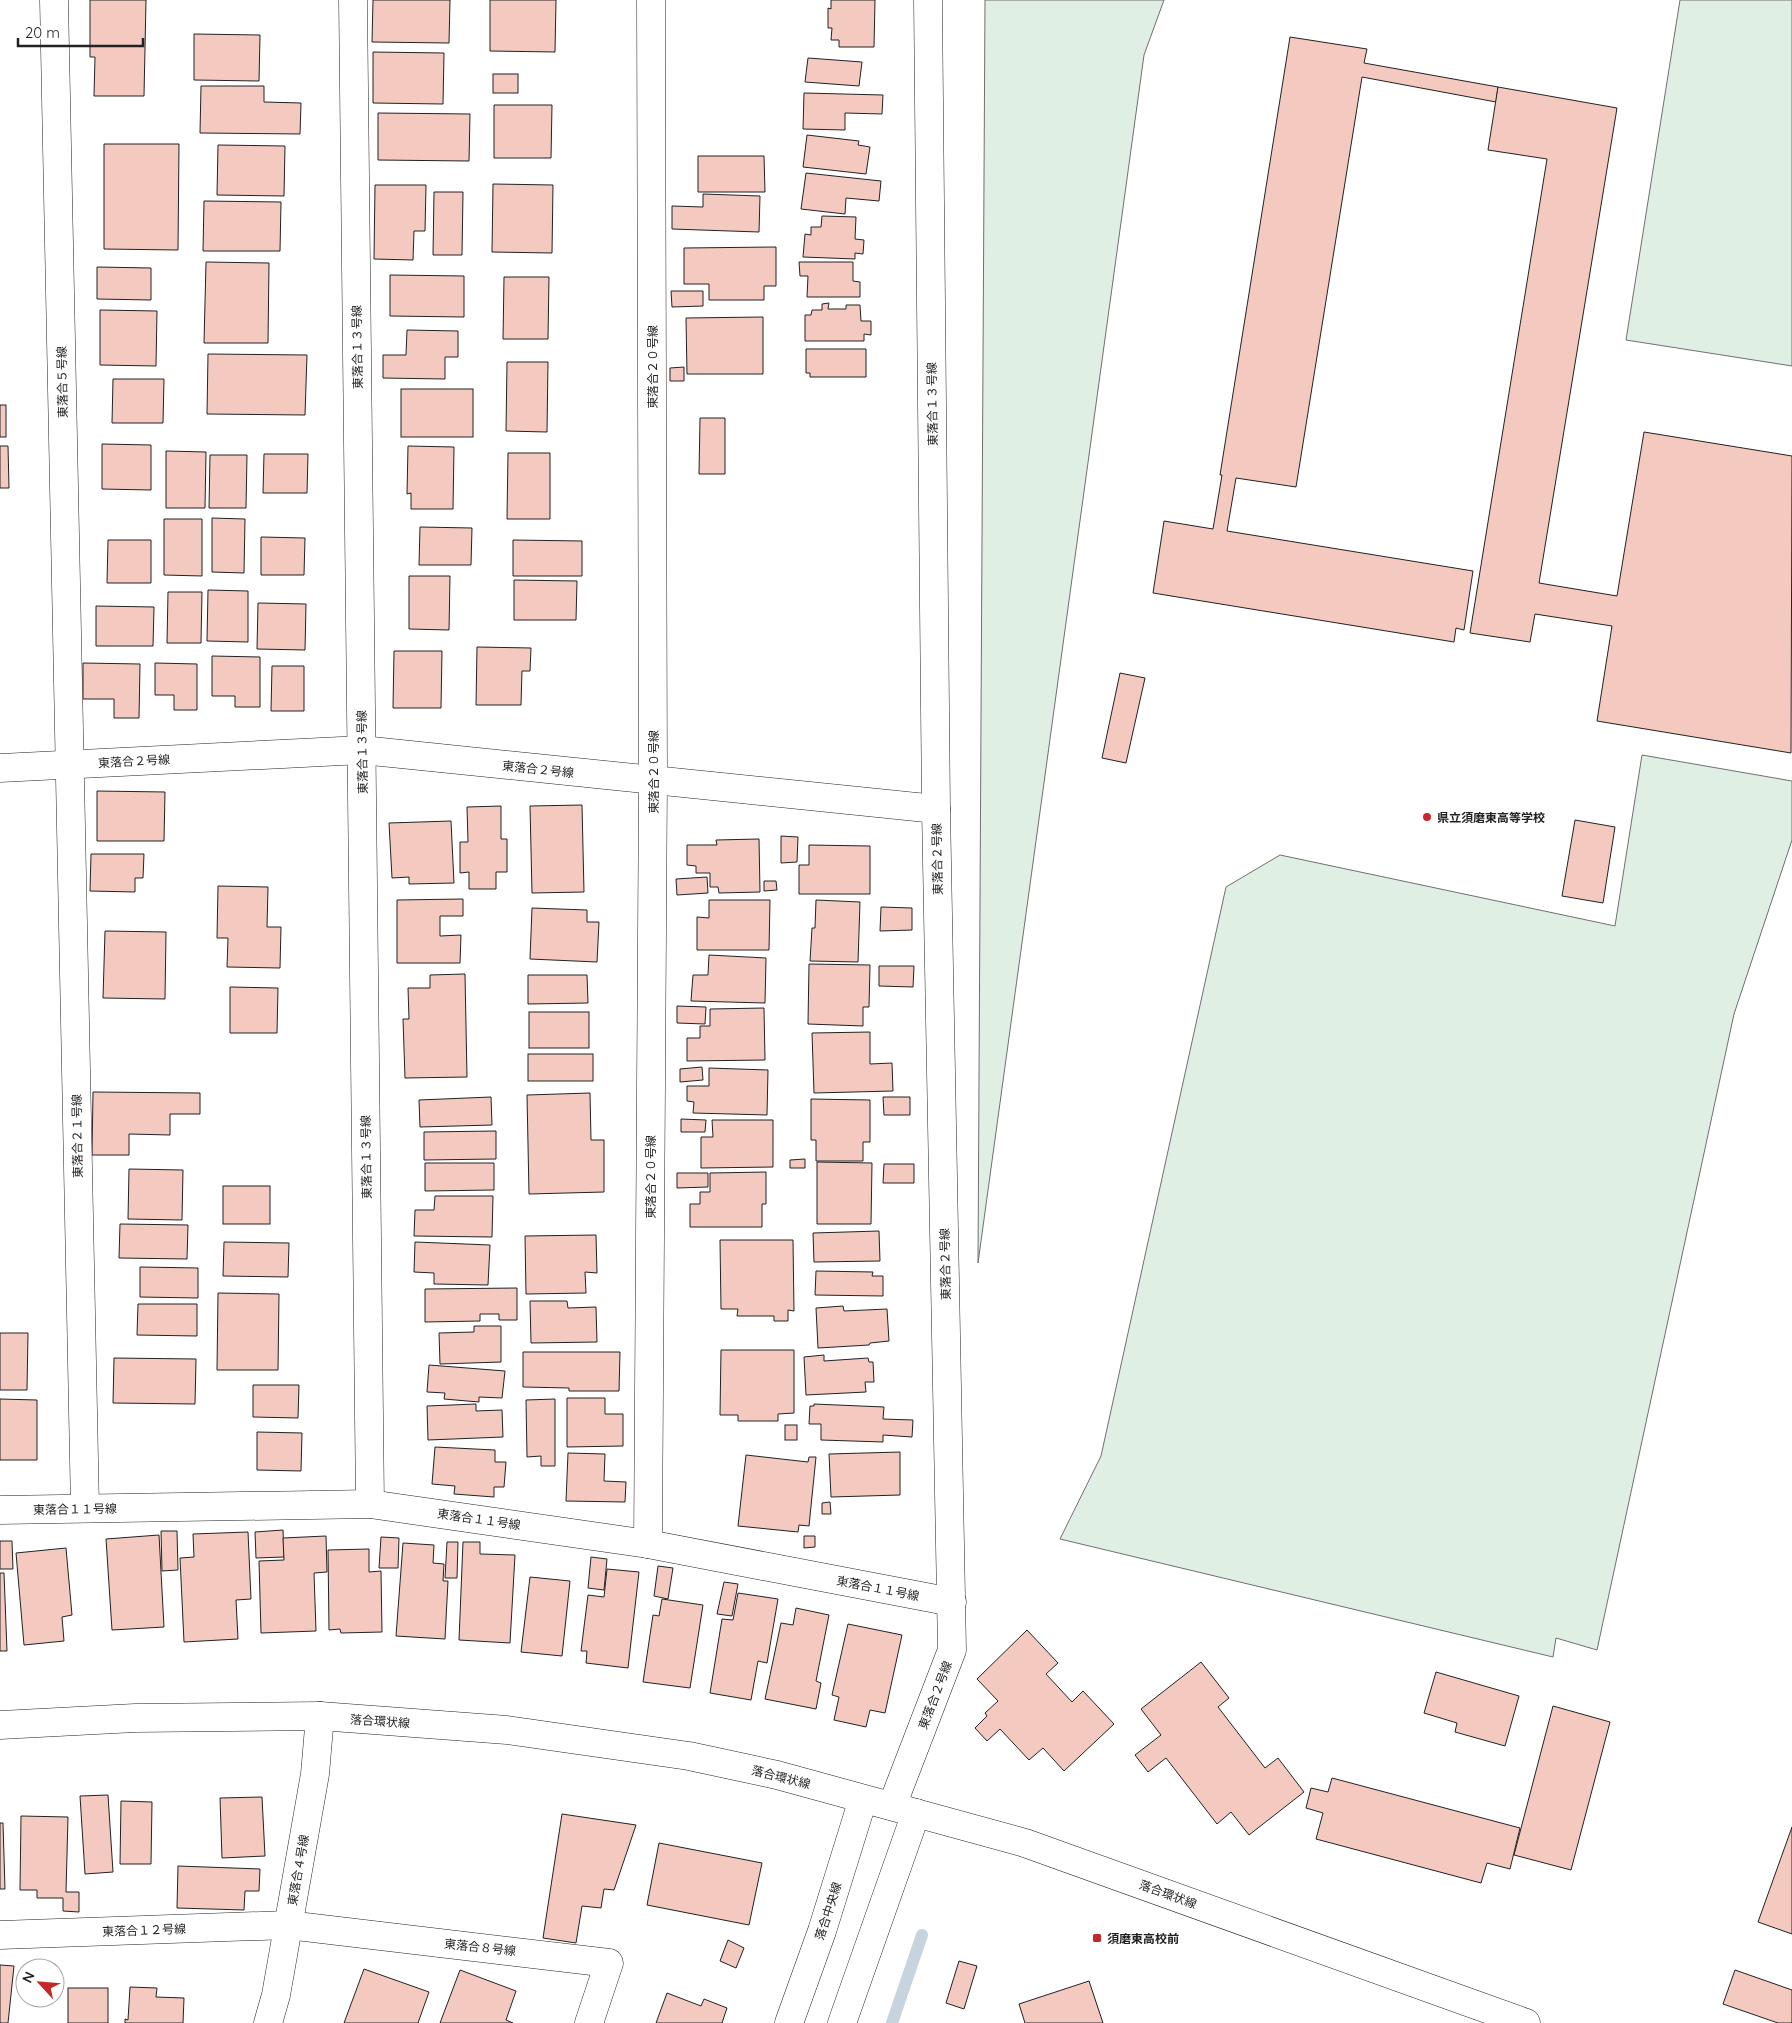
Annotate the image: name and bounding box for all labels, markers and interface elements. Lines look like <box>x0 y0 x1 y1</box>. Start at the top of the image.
scale bar <box>18 15 142 47</box>
text: 20 m <box>25 23 60 42</box>
street label: 東落合１３号線 <box>349 305 365 389</box>
street label: 東落合２０号線 <box>645 325 660 409</box>
street label: 東落合５号線 <box>54 346 70 418</box>
street label: 東落合１３号線 <box>924 362 940 446</box>
street label: 東落合１３号線 <box>354 710 370 794</box>
street label: 東落合２０号線 <box>646 730 661 814</box>
street label: 東落合２号線 <box>98 752 170 770</box>
street label: 東落合２号線 <box>501 758 575 780</box>
place label: 県立須磨東高等学校 <box>1437 810 1545 825</box>
marker: 県立須磨東高等学校 <box>1421 811 1433 823</box>
street label: 東落合２号線 <box>929 823 945 895</box>
street label: 東落合２１号線 <box>69 1094 85 1178</box>
street label: 東落合１３号線 <box>358 1115 374 1199</box>
street label: 東落合２０号線 <box>643 1135 658 1219</box>
street label: 東落合２号線 <box>937 1228 953 1300</box>
street label: 東落合１１号線 <box>33 1501 117 1517</box>
street label: 東落合１１号線 <box>436 1506 522 1532</box>
street label: 東落合１１号線 <box>835 1573 921 1603</box>
street label: 東落合２号線 <box>915 1659 955 1731</box>
street label: 落合環状線 <box>350 1711 410 1731</box>
street label: 落合環状線 <box>750 1762 812 1792</box>
street label: 東落合４号線 <box>284 1833 312 1907</box>
street label: 落合環状線 <box>1137 1877 1199 1911</box>
street label: 落合中央線 <box>812 1880 844 1942</box>
street label: 東落合１２号線 <box>102 1921 186 1939</box>
place label: 須磨東高校前 <box>1107 1931 1179 1946</box>
marker: 須磨東高校前 <box>1091 1932 1103 1944</box>
street label: 東落合８号線 <box>443 1936 517 1958</box>
north arrow <box>15 1958 65 2008</box>
text: N <box>18 1969 39 1986</box>

